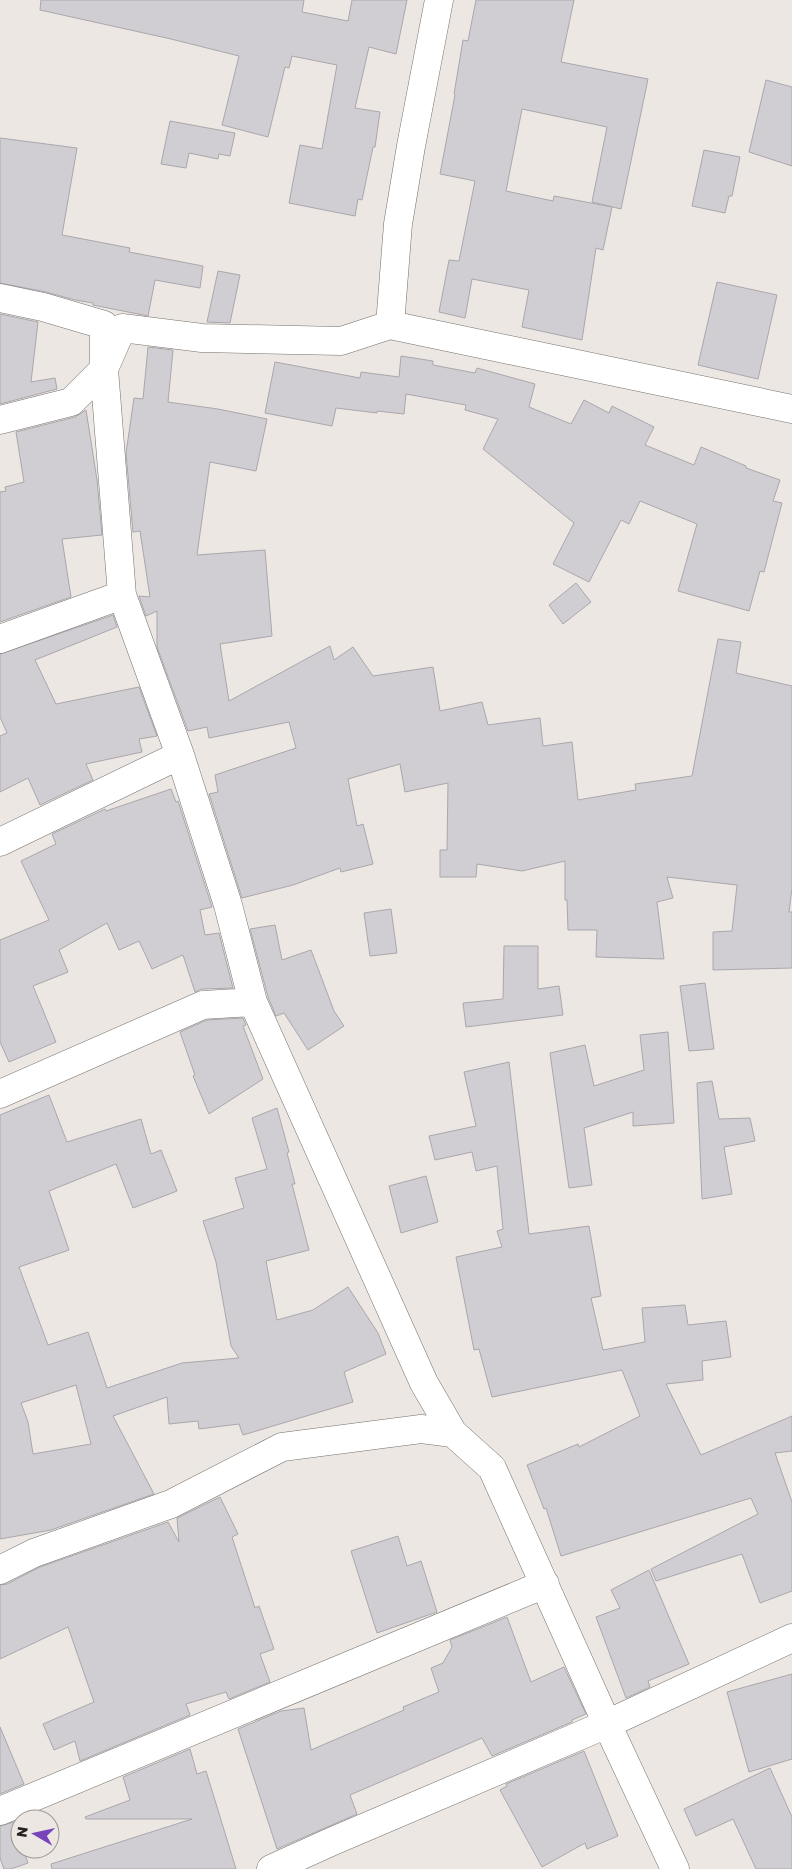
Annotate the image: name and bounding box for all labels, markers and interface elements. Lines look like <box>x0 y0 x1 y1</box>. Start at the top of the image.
north arrow <box>10 1809 60 1859</box>
text: N <box>12 1825 31 1838</box>

